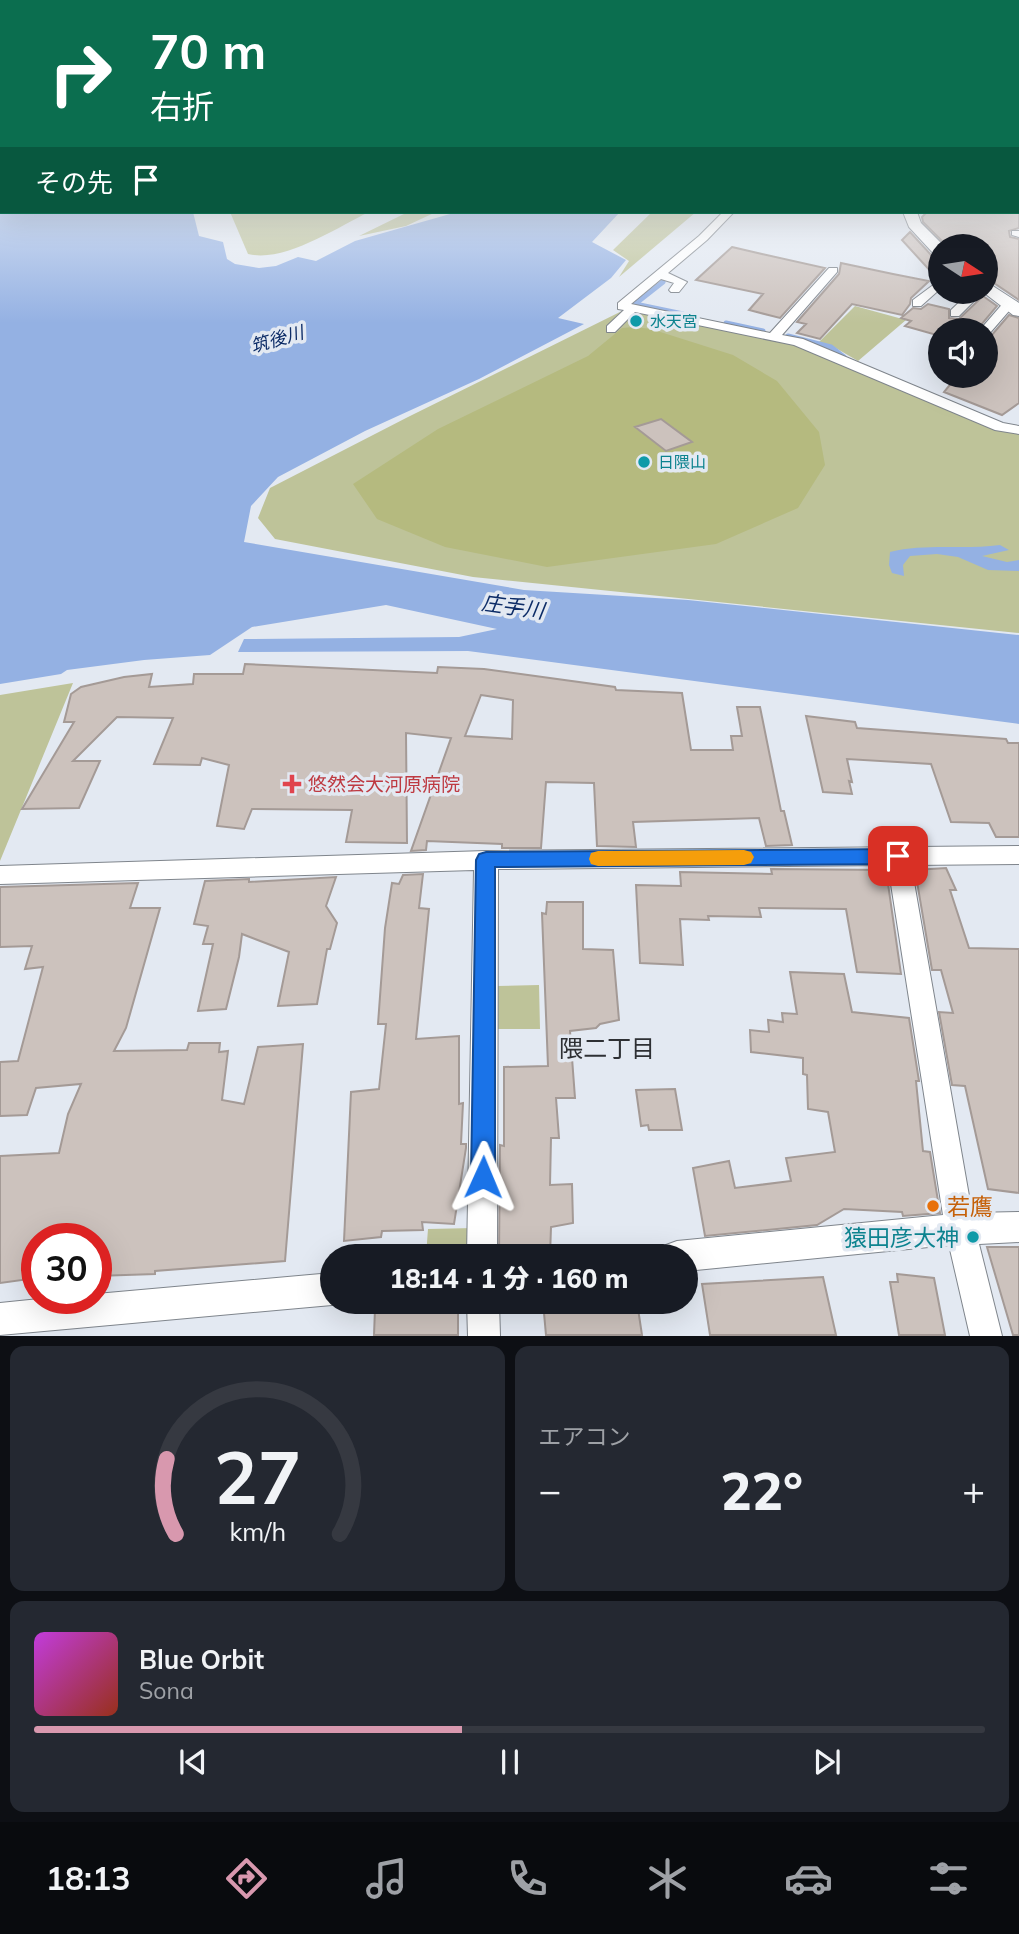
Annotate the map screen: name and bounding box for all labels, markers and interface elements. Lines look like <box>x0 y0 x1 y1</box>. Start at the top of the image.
text: 70 m <box>150 20 266 81</box>
icon: right <box>35 28 126 119</box>
text: 右折 <box>150 86 214 126</box>
icon: arrive <box>127 161 165 199</box>
text: その先 <box>35 166 113 199</box>
north arrow <box>928 234 998 304</box>
map controls <box>928 234 998 388</box>
place label: 水天宮 <box>650 311 698 331</box>
marker: 水天宮 <box>628 313 644 329</box>
button: sound <box>928 318 998 388</box>
water label: 筑後川 <box>248 320 308 357</box>
place label: 日隈山 <box>658 452 706 472</box>
marker: 日隈山 <box>636 454 652 470</box>
water label: 庄手川 <box>480 589 548 624</box>
place label: 悠然会大河原病院 <box>308 772 460 796</box>
marker: 悠然会大河原病院 <box>282 774 302 794</box>
pin <box>868 826 928 886</box>
icon: arrive <box>879 837 917 875</box>
district label: 隈二丁目 <box>559 1033 655 1063</box>
position arrow <box>446 1140 520 1214</box>
place label: 若鷹 <box>947 1192 993 1221</box>
marker: 若鷹 <box>925 1198 941 1214</box>
speed limit sign: 30 <box>21 1223 112 1314</box>
place label: 猿田彦大神 <box>844 1223 959 1252</box>
marker: 猿田彦大神 <box>965 1229 981 1245</box>
text: 18:14 · 1 分 · 160 m <box>390 1262 628 1295</box>
text: エアコン <box>539 1422 631 1451</box>
text: 27 <box>214 1432 301 1523</box>
text: 22° <box>721 1458 803 1523</box>
text: − <box>539 1466 561 1514</box>
text: + <box>962 1466 985 1514</box>
text: km/h <box>229 1516 286 1547</box>
text: Blue Orbit <box>139 1643 264 1676</box>
text: Sona <box>139 1676 194 1705</box>
icon: previous <box>174 1743 212 1781</box>
icon: pause <box>491 1743 529 1781</box>
icon: next <box>808 1743 846 1781</box>
icon: directions <box>222 1854 271 1903</box>
icon: music <box>362 1854 411 1903</box>
icon: phone <box>503 1854 552 1903</box>
icon: climate <box>643 1854 692 1903</box>
icon: car <box>784 1854 833 1903</box>
icon: filters <box>924 1854 973 1903</box>
text: 18:13 <box>46 1858 130 1898</box>

